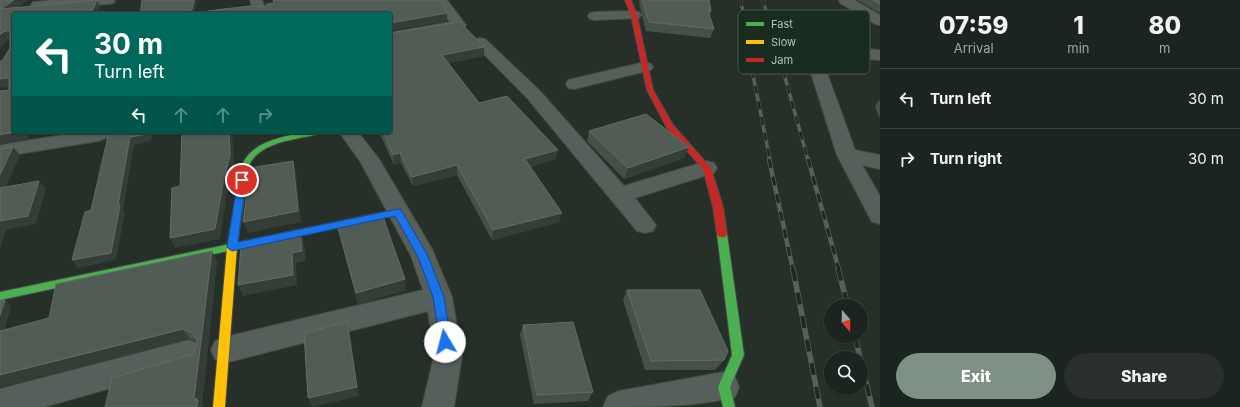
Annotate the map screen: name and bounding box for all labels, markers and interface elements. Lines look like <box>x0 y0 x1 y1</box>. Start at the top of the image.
legend <box>738 10 870 74</box>
text: 07:59 <box>939 11 1008 40</box>
text: 1 <box>1073 11 1084 40</box>
text: 80 <box>1149 11 1181 40</box>
text: Fast <box>771 17 793 31</box>
text: 30 m <box>94 27 163 61</box>
icon: left <box>28 28 80 80</box>
text: Slow <box>771 35 796 49</box>
text: Arrival <box>954 40 994 56</box>
text: min <box>1067 40 1090 56</box>
text: m <box>1159 40 1170 56</box>
text: Jam <box>771 53 793 67</box>
text: Turn left <box>94 61 164 82</box>
icon: left <box>896 88 918 110</box>
text: Turn left <box>930 89 991 108</box>
text: 30 m <box>1188 89 1224 108</box>
icon: left <box>128 104 150 126</box>
icon: ahead <box>170 104 192 126</box>
icon: ahead <box>212 104 234 126</box>
icon: right <box>254 104 276 126</box>
icon: right <box>896 148 918 170</box>
text: Turn right <box>930 149 1002 168</box>
text: 30 m <box>1188 149 1224 168</box>
pin <box>225 163 259 197</box>
icon: arrive <box>231 169 253 191</box>
north arrow <box>824 299 868 343</box>
map controls <box>824 299 868 395</box>
position arrow <box>424 321 466 363</box>
button: search <box>824 351 868 395</box>
button: Exit <box>896 353 1056 399</box>
button: Share <box>1064 353 1224 399</box>

